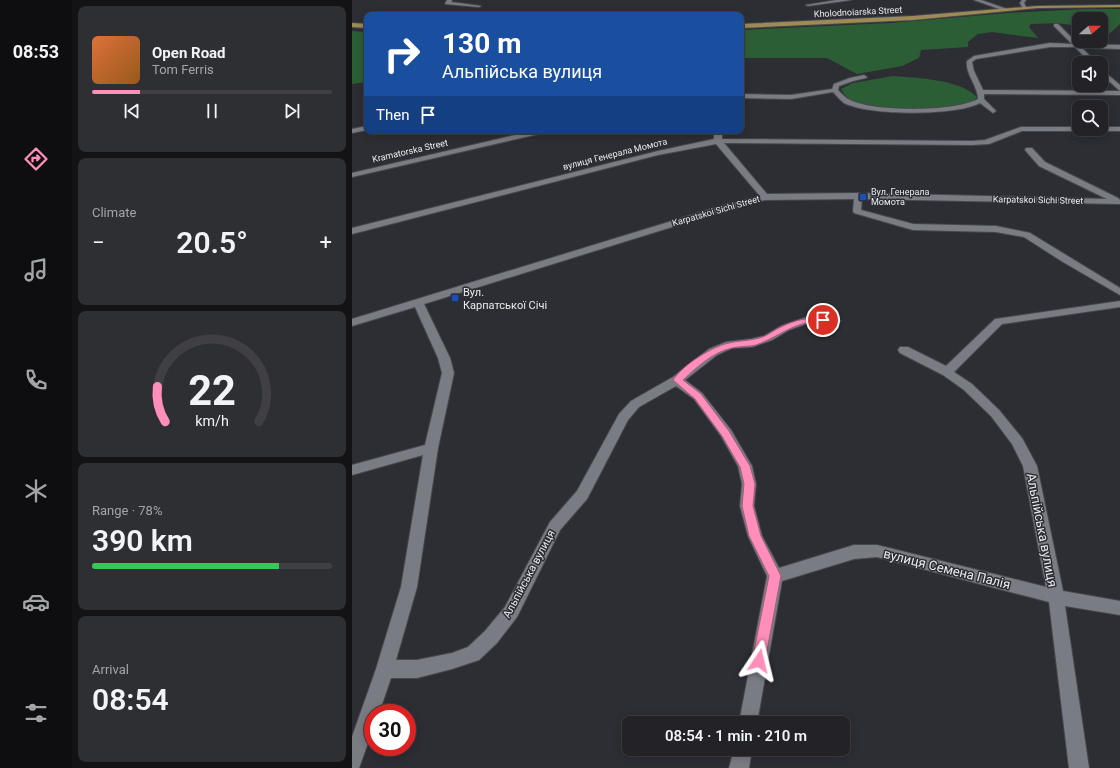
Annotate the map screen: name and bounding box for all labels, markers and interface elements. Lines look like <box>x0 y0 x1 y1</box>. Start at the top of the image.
street label: Kholodnoiarska Street <box>814 5 902 19</box>
north arrow <box>1072 12 1108 48</box>
map controls <box>1072 12 1108 136</box>
text: 130 m <box>442 27 521 60</box>
icon: right <box>376 28 428 80</box>
text: 08:53 <box>13 41 59 62</box>
text: Open Road <box>152 44 226 62</box>
button: sound <box>1072 56 1108 92</box>
text: Альпійська вулиця <box>442 61 602 82</box>
text: Tom Ferris <box>152 62 214 77</box>
icon: previous <box>121 100 143 122</box>
icon: pause <box>201 100 223 122</box>
icon: next <box>281 100 303 122</box>
button: search <box>1072 100 1108 136</box>
icon: arrive <box>417 104 439 126</box>
text: Then <box>376 106 409 124</box>
street label: вулиця Генерала Момота <box>562 136 668 172</box>
street label: Kramatorska Street <box>371 137 449 165</box>
icon: directions <box>22 145 50 173</box>
place label: Вул. Генерала Момота <box>871 187 930 207</box>
marker: Вул. Генерала Момота <box>858 192 868 202</box>
street label: Karpatskoi Sichi Street <box>671 194 761 228</box>
street label: Karpatskoi Sichi Street <box>993 194 1083 206</box>
text: Climate <box>92 205 136 220</box>
text: 20.5° <box>176 225 248 260</box>
text: − <box>92 230 105 255</box>
text: + <box>320 230 332 255</box>
icon: music <box>22 256 50 284</box>
place label: Вул. Карпатської Січі <box>463 286 547 312</box>
marker: Вул. Карпатської Січі <box>450 293 460 303</box>
pin <box>806 303 840 337</box>
icon: arrive <box>812 309 834 331</box>
icon: phone <box>22 366 50 394</box>
text: 22 <box>188 366 236 415</box>
text: km/h <box>195 413 229 429</box>
street label: Альпійська вулиця <box>1024 472 1060 588</box>
icon: climate <box>22 477 50 505</box>
text: Range · 78% <box>92 503 162 518</box>
text: 390 km <box>92 523 193 558</box>
street label: Альпійська вулиця <box>500 528 558 620</box>
street label: вулиця Семена Палія <box>882 546 1012 592</box>
icon: car <box>22 588 50 616</box>
position arrow <box>738 640 780 682</box>
text: Arrival <box>92 662 129 677</box>
text: 08:54 <box>92 682 169 717</box>
icon: filters <box>22 699 50 727</box>
speed limit sign: 30 <box>364 704 416 756</box>
text: 08:54 · 1 min · 210 m <box>665 727 807 745</box>

